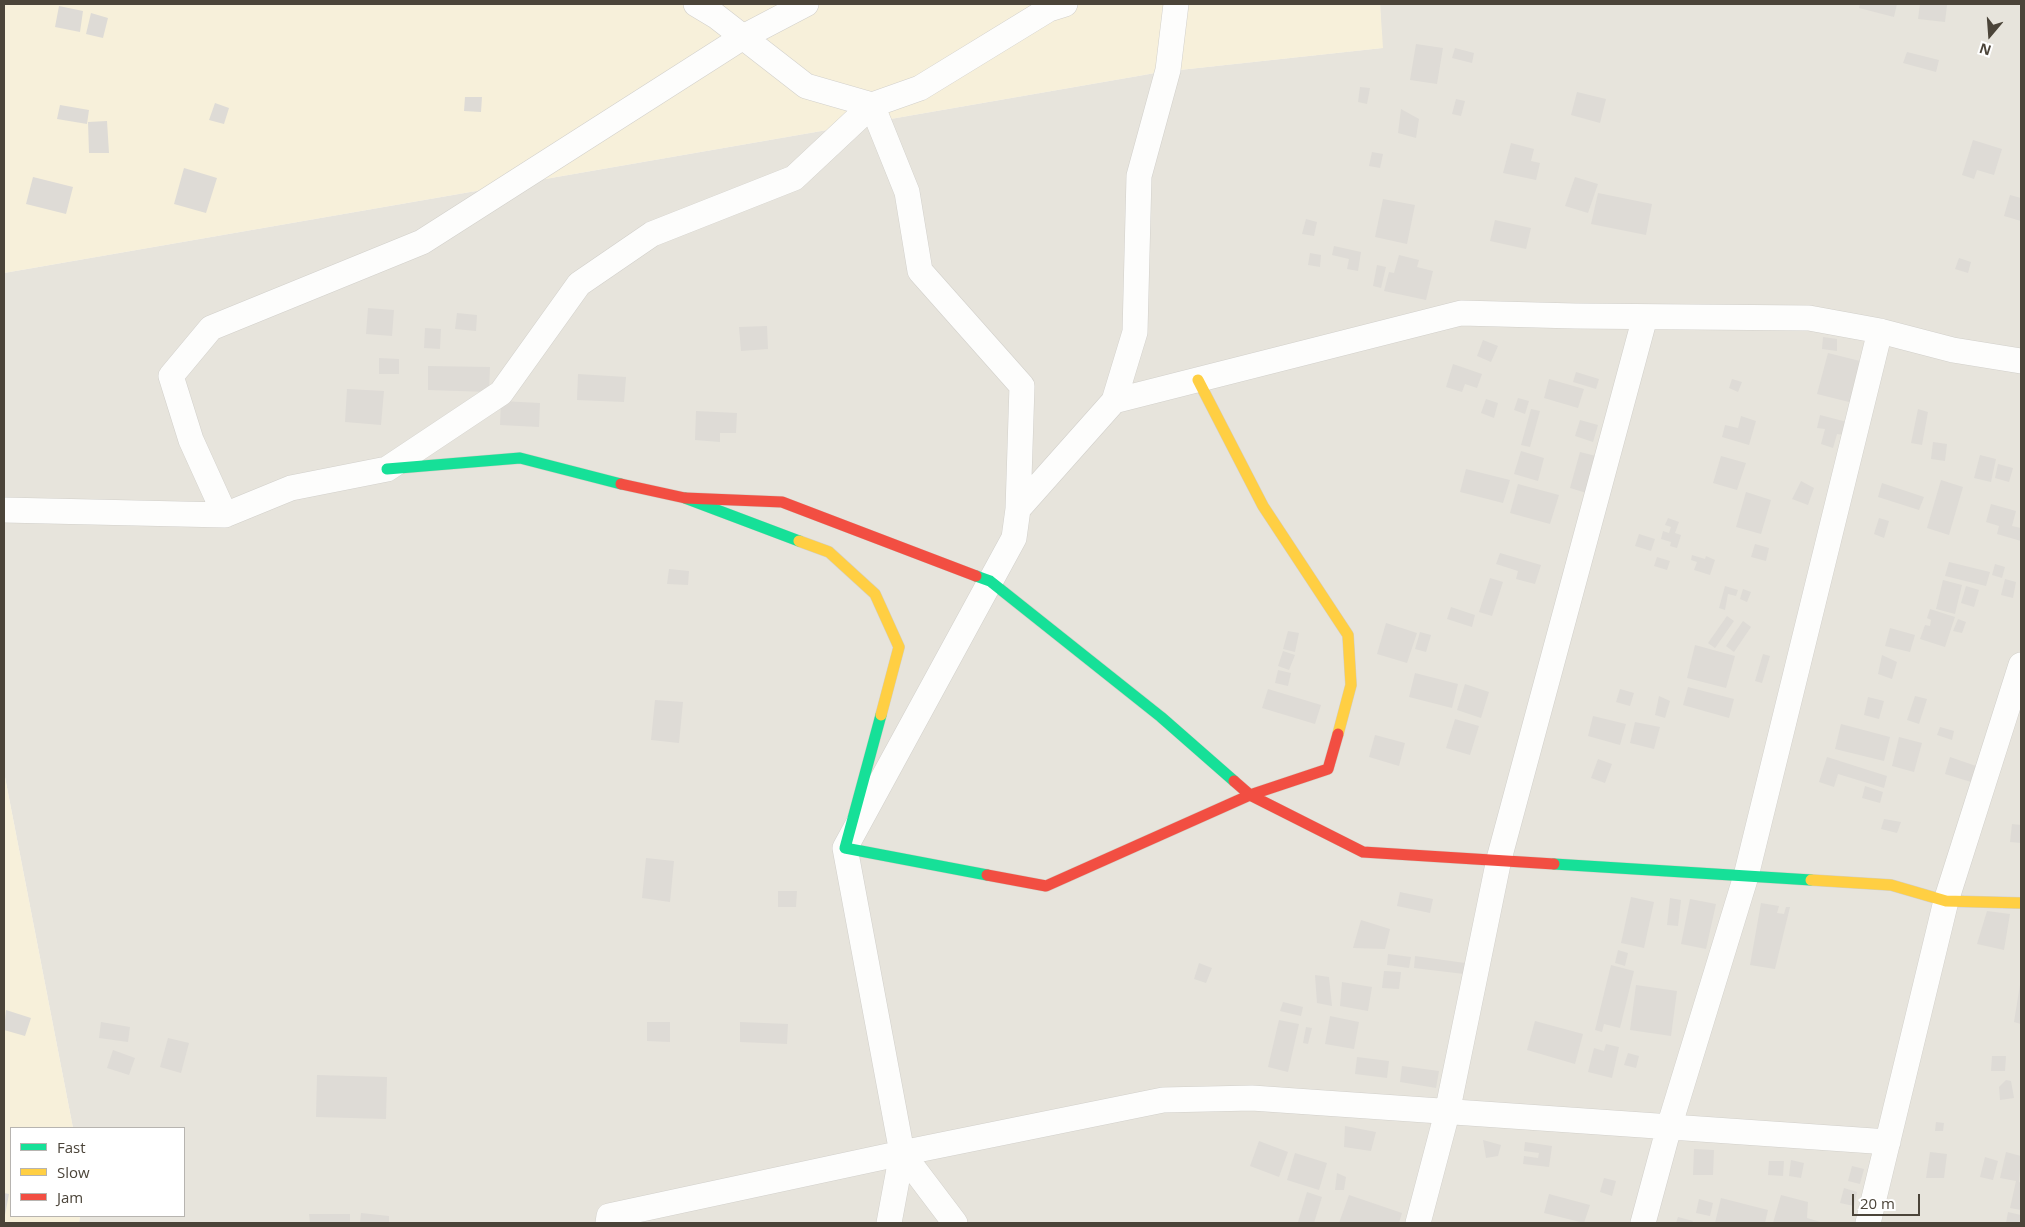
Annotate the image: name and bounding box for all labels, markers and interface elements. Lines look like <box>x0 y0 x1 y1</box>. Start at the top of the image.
north arrow <box>1965 10 2015 60</box>
text: N <box>1977 39 1994 61</box>
legend <box>10 1127 185 1217</box>
text: Fast <box>57 1137 86 1157</box>
text: Slow <box>57 1162 90 1182</box>
scale bar <box>1855 1184 1922 1216</box>
text: Jam <box>57 1187 83 1207</box>
text: 20 m <box>1860 1193 1895 1213</box>

